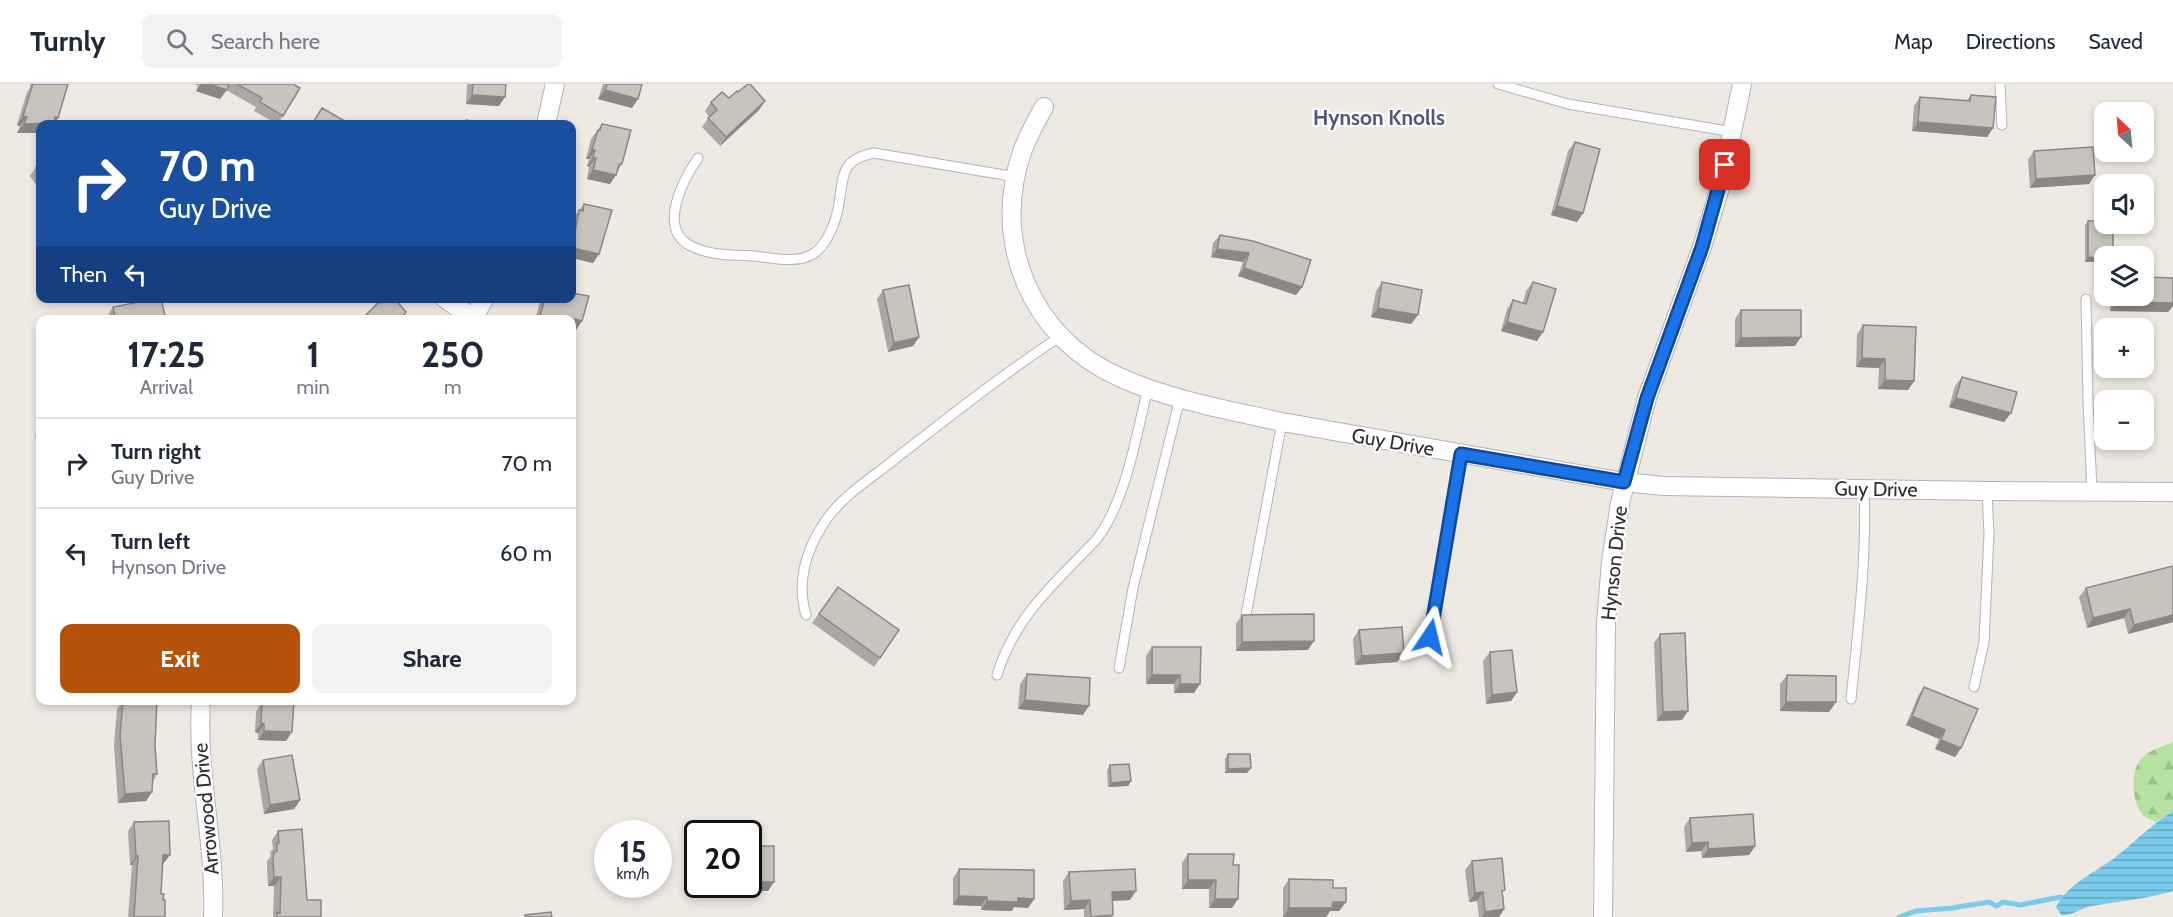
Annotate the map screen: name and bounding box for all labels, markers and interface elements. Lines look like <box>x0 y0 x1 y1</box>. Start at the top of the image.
search box <box>142 14 562 68</box>
text: Turnly <box>30 24 106 58</box>
icon: search <box>163 25 196 58</box>
text: Search here <box>211 28 320 55</box>
text: Map <box>1894 29 1933 54</box>
text: Directions <box>1966 29 2055 54</box>
text: Saved <box>2088 29 2143 54</box>
north arrow <box>2094 102 2154 162</box>
map controls <box>2094 102 2154 450</box>
district label: Hynson Knolls <box>1313 105 1445 130</box>
pin <box>1699 139 1750 190</box>
text: 70 m <box>159 140 256 192</box>
icon: right <box>60 144 138 222</box>
icon: arrive <box>1708 148 1741 181</box>
button: sound <box>2094 174 2154 234</box>
text: Guy Drive <box>159 192 271 225</box>
button: layers <box>2094 246 2154 306</box>
icon: left <box>119 258 152 291</box>
text: Then <box>60 261 107 288</box>
button: + <box>2094 318 2154 378</box>
text: 17:25 <box>127 332 205 376</box>
text: 1 <box>306 332 320 376</box>
text: 250 <box>421 332 485 376</box>
text: Arrival <box>140 375 193 399</box>
text: min <box>297 375 330 399</box>
text: m <box>444 375 462 399</box>
button: − <box>2094 390 2154 450</box>
street label: Guy Drive <box>1350 423 1436 461</box>
text: Turn right <box>111 438 201 465</box>
icon: right <box>60 447 93 480</box>
text: 70 m <box>502 450 552 477</box>
text: Guy Drive <box>111 465 194 489</box>
street label: Guy Drive <box>1834 476 1918 502</box>
street label: Hynson Drive <box>1596 505 1632 621</box>
text: Turn left <box>111 528 190 555</box>
icon: left <box>60 537 93 570</box>
text: 60 m <box>500 540 552 567</box>
text: Hynson Drive <box>111 555 226 579</box>
position arrow <box>1398 605 1462 669</box>
button: Exit <box>60 624 300 693</box>
button: Share <box>312 624 552 693</box>
street label: Arrowood Drive <box>188 742 224 876</box>
speed limit sign: 20 <box>684 820 762 898</box>
text: 15 <box>619 833 647 870</box>
text: km/h <box>617 865 649 883</box>

